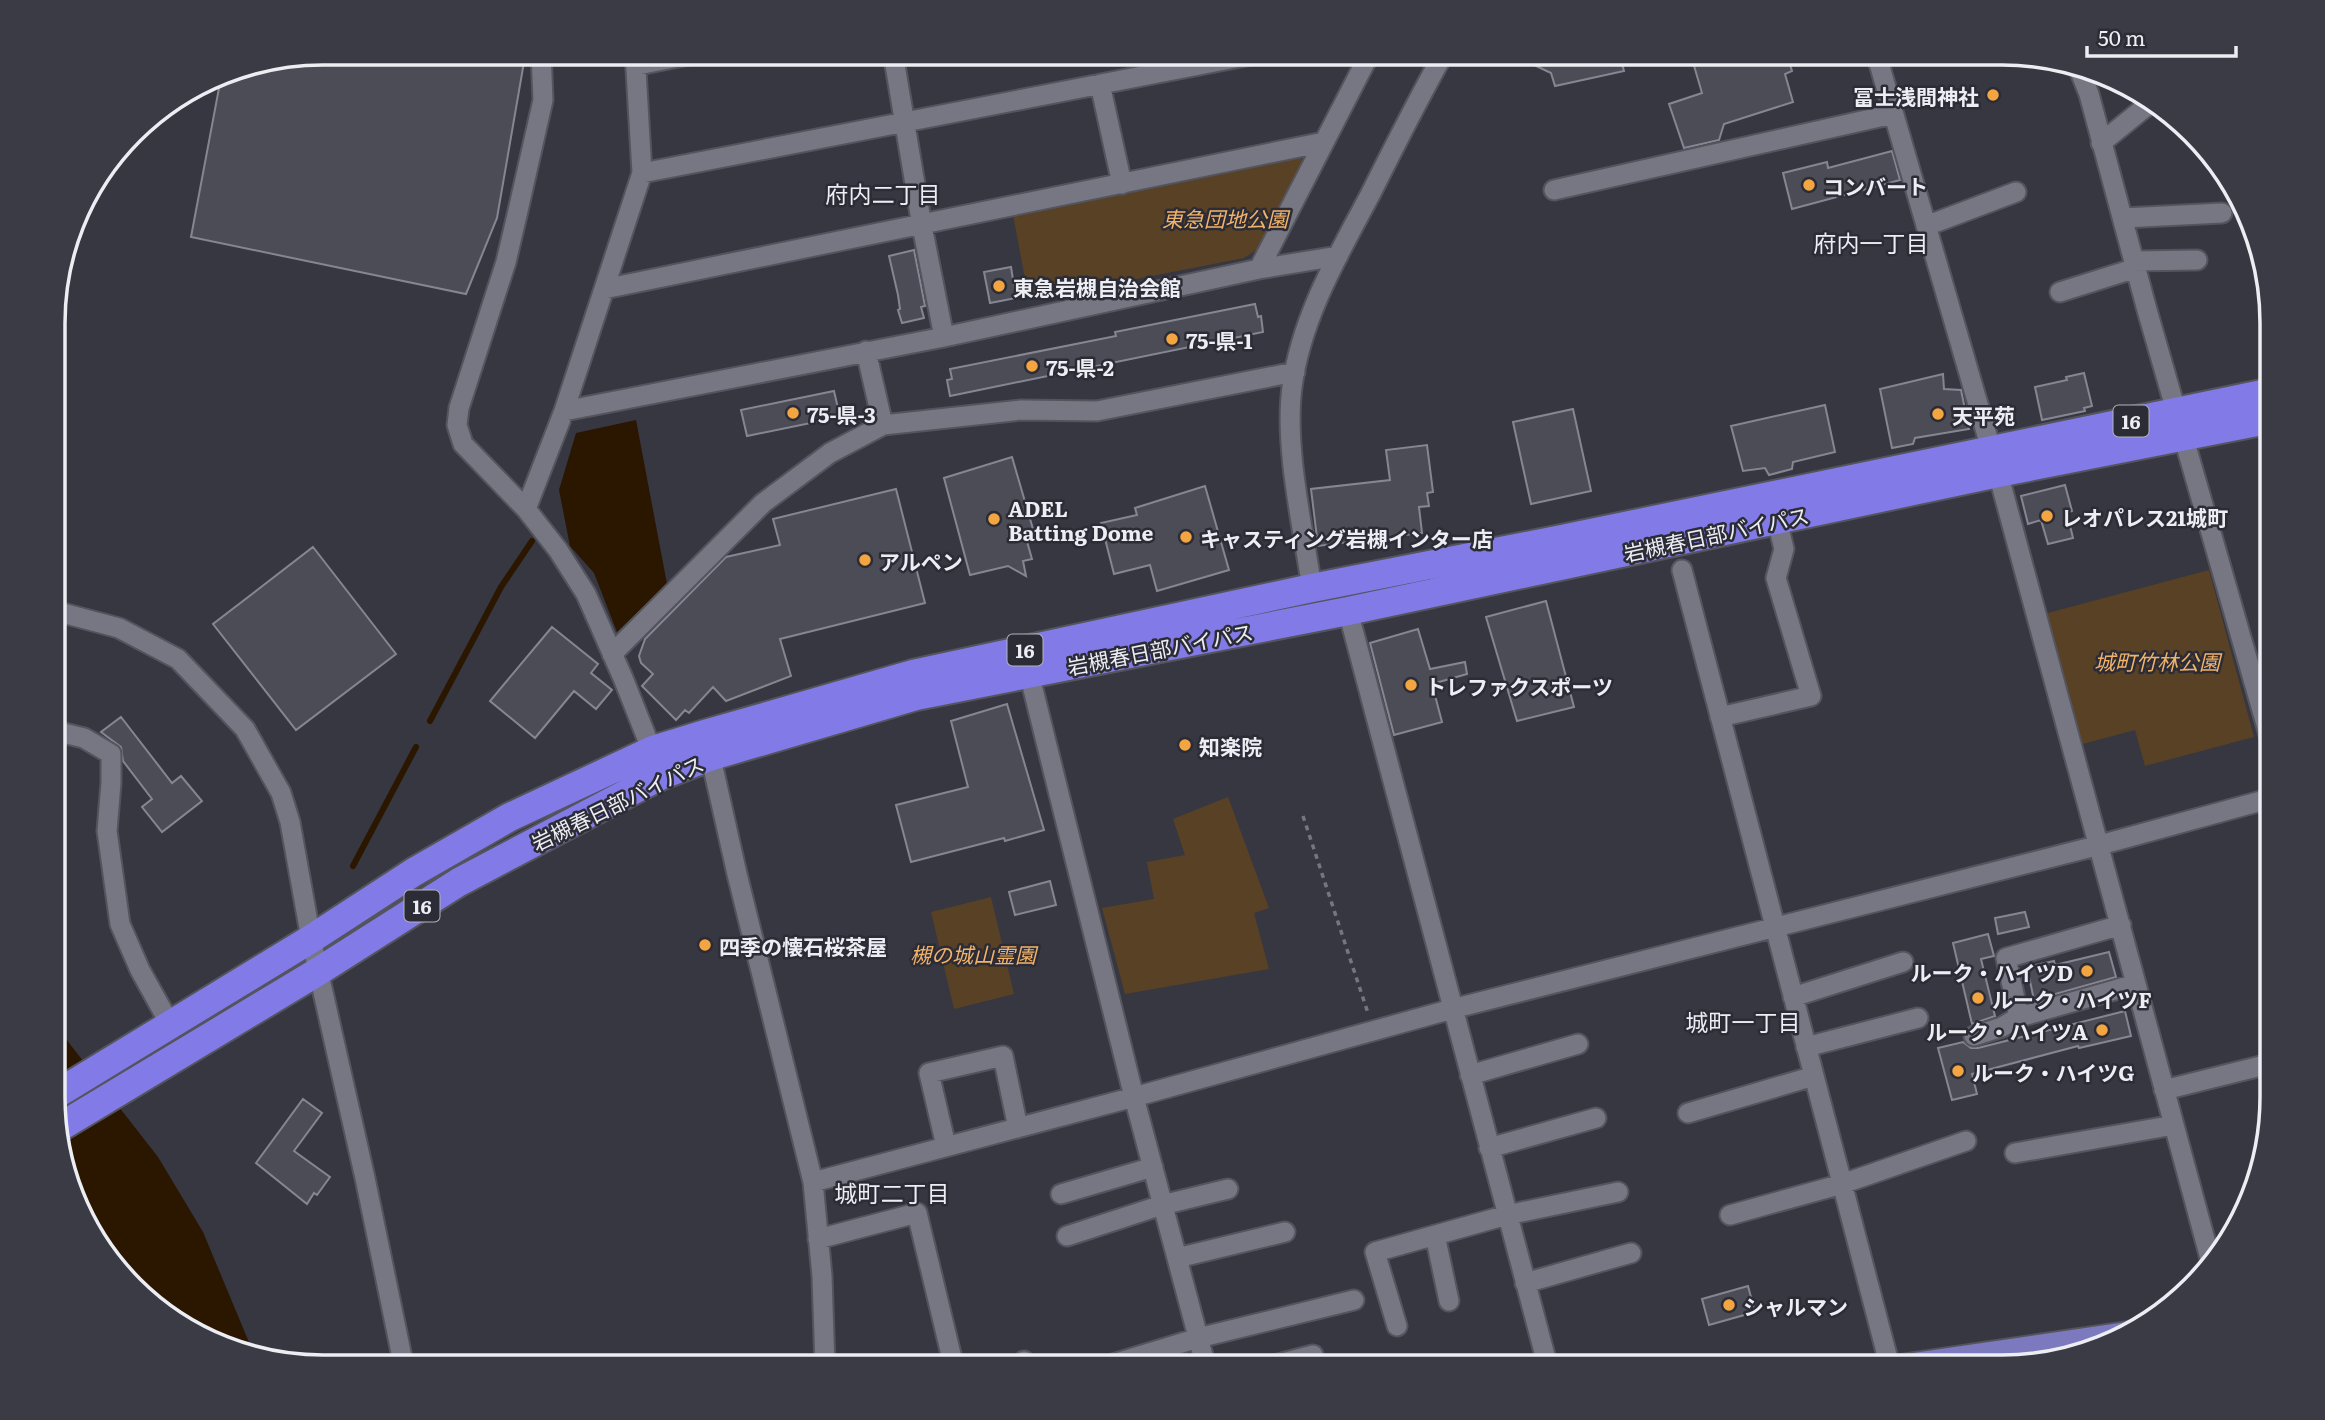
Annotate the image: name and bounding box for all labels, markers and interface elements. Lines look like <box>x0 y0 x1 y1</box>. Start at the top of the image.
scale bar <box>2087 14 2236 58</box>
text: 50 m <box>2098 21 2145 52</box>
place label: 冨士浅間神社 <box>1853 80 1979 111</box>
marker: 冨士浅間神社 <box>1985 87 2001 103</box>
place label: コンバート <box>1823 170 1928 201</box>
district label: 府内二丁目 <box>826 176 941 210</box>
marker: コンバート <box>1801 177 1817 193</box>
park label: 東急団地公園 <box>1162 202 1291 233</box>
district label: 府内一丁目 <box>1814 225 1929 259</box>
place label: 東急岩槻自治会館 <box>1013 271 1181 302</box>
marker: 東急岩槻自治会館 <box>991 278 1007 294</box>
place label: 75-県-1 <box>1186 324 1253 355</box>
marker: 75-県-1 <box>1164 331 1180 347</box>
place label: 75-県-2 <box>1046 351 1114 382</box>
marker: 75-県-2 <box>1024 358 1040 374</box>
place label: 75-県-3 <box>807 398 876 429</box>
place label: 天平苑 <box>1952 399 2015 430</box>
marker: 75-県-3 <box>785 405 801 421</box>
marker: 天平苑 <box>1930 406 1946 422</box>
road number: 16 <box>2114 406 2148 436</box>
place label: ADEL Batting Dome <box>1008 492 1154 547</box>
street label: 岩槻春日部バイパス <box>1621 498 1811 568</box>
place label: レオパレス21城町 <box>2061 501 2228 532</box>
marker: レオパレス21城町 <box>2039 508 2055 524</box>
marker: ADEL Batting Dome <box>986 511 1002 527</box>
place label: キャスティング岩槻インター店 <box>1200 522 1493 553</box>
marker: キャスティング岩槻インター店 <box>1178 529 1194 545</box>
place label: アルペン <box>879 545 963 576</box>
marker: アルペン <box>857 552 873 568</box>
street label: 岩槻春日部バイパス <box>1064 615 1256 681</box>
road number: 16 <box>1007 635 1042 666</box>
park label: 城町竹林公園 <box>2094 645 2223 676</box>
place label: トレファクスポーツ <box>1425 670 1613 701</box>
marker: トレファクスポーツ <box>1403 677 1419 693</box>
place label: 知楽院 <box>1199 730 1262 761</box>
marker: 知楽院 <box>1177 737 1193 753</box>
street label: 岩槻春日部バイパス <box>525 747 709 857</box>
road number: 16 <box>404 890 440 922</box>
place label: 四季の懐石桜茶屋 <box>719 930 887 961</box>
marker: 四季の懐石桜茶屋 <box>697 937 713 953</box>
park label: 槻の城山霊園 <box>910 938 1039 969</box>
place label: ルーク・ハイツD <box>1911 956 2073 987</box>
marker: ルーク・ハイツD <box>2079 963 2095 979</box>
place label: ルーク・ハイツF <box>1992 983 2152 1014</box>
marker: ルーク・ハイツF <box>1970 990 1986 1006</box>
district label: 城町一丁目 <box>1686 1004 1801 1038</box>
place label: ルーク・ハイツA <box>1926 1015 2088 1046</box>
marker: ルーク・ハイツA <box>2094 1022 2110 1038</box>
place label: ルーク・ハイツG <box>1972 1056 2134 1087</box>
marker: ルーク・ハイツG <box>1950 1063 1966 1079</box>
district label: 城町二丁目 <box>835 1175 950 1209</box>
place label: シャルマン <box>1743 1290 1848 1321</box>
marker: シャルマン <box>1721 1297 1737 1313</box>

